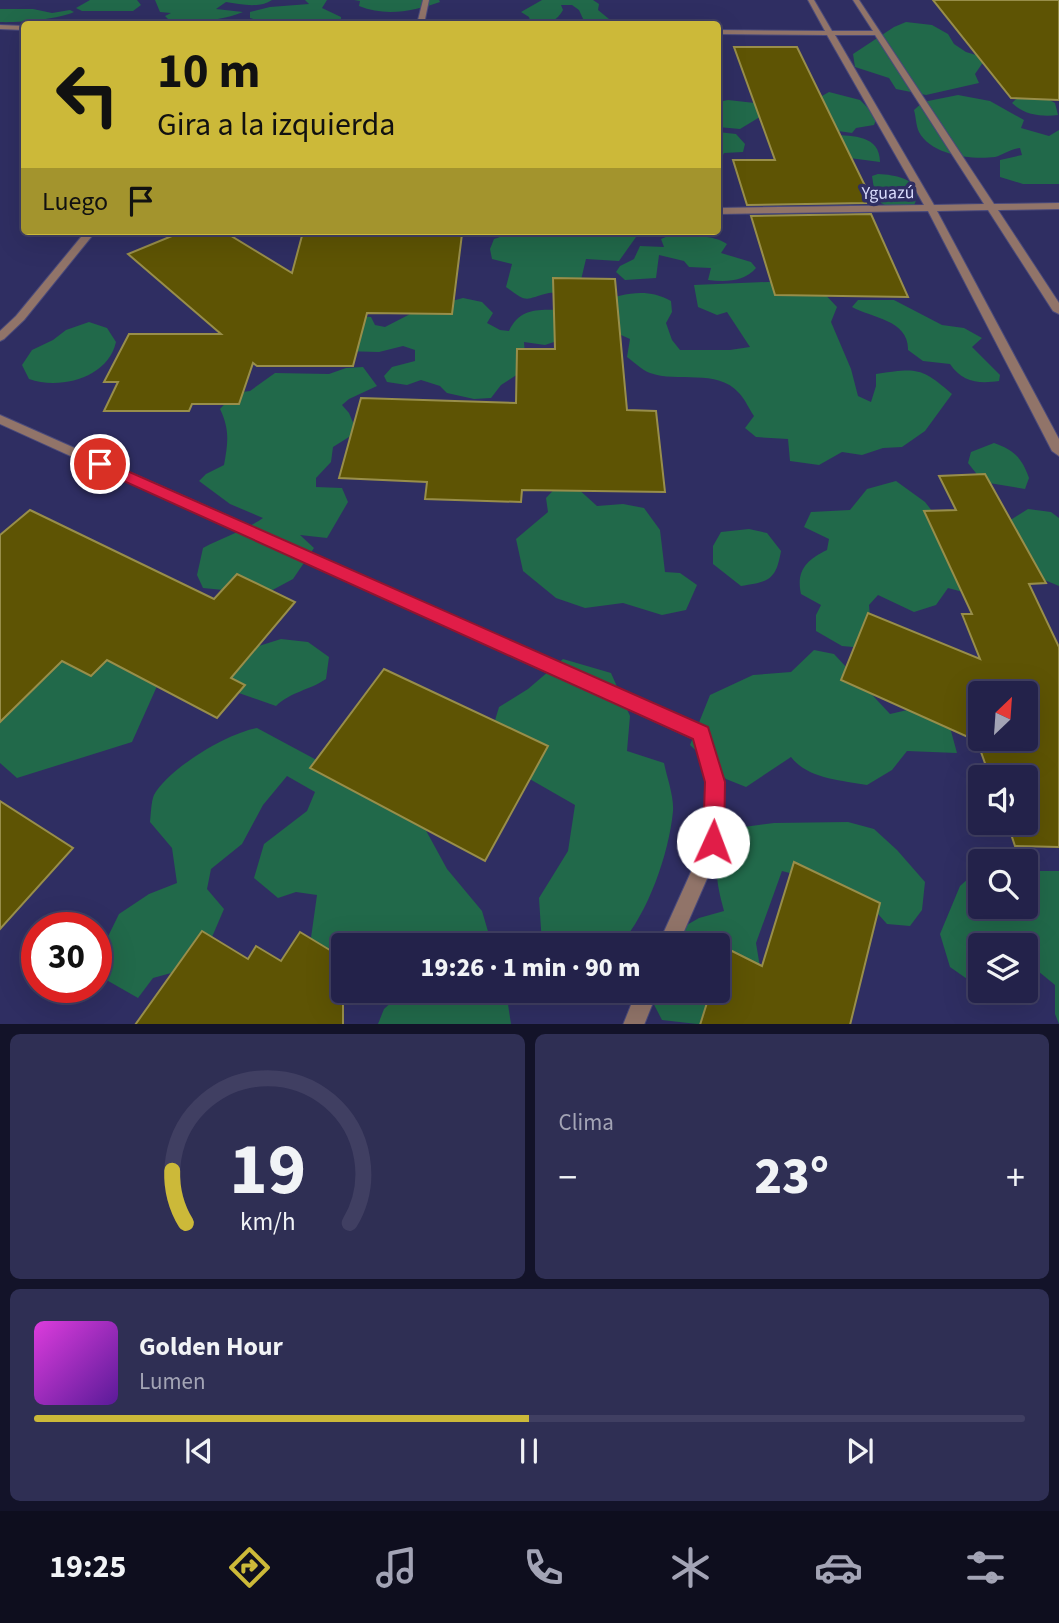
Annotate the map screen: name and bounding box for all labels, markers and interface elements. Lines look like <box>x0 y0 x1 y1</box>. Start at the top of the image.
text: 10 m <box>157 37 261 107</box>
icon: left <box>42 49 133 140</box>
text: Gira a la izquierda <box>157 102 395 148</box>
street label: Yguazú <box>860 180 915 206</box>
icon: arrive <box>122 182 160 220</box>
text: Luego <box>42 183 108 220</box>
pin <box>70 434 130 494</box>
icon: arrive <box>81 445 119 483</box>
north arrow <box>968 681 1038 751</box>
map controls <box>968 681 1038 1003</box>
button: sound <box>968 765 1038 835</box>
position arrow <box>676 805 750 879</box>
button: search <box>968 849 1038 919</box>
speed limit sign: 30 <box>21 912 112 1003</box>
button: layers <box>968 933 1038 1003</box>
text: 19:26 · 1 min · 90 m <box>421 949 640 986</box>
text: Clima <box>559 1106 614 1139</box>
text: 19 <box>229 1118 306 1222</box>
text: 23° <box>754 1140 829 1214</box>
text: − <box>559 1151 577 1205</box>
text: + <box>1006 1151 1025 1205</box>
text: km/h <box>240 1203 295 1239</box>
text: Golden Hour <box>139 1328 283 1365</box>
text: Lumen <box>139 1365 206 1398</box>
icon: previous <box>180 1432 218 1470</box>
icon: pause <box>510 1432 548 1470</box>
icon: next <box>841 1432 879 1470</box>
icon: directions <box>225 1543 274 1592</box>
icon: music <box>372 1543 421 1592</box>
icon: phone <box>519 1543 568 1592</box>
icon: climate <box>666 1543 715 1592</box>
icon: car <box>814 1543 863 1592</box>
icon: filters <box>961 1543 1010 1592</box>
text: 19:25 <box>49 1544 126 1590</box>

